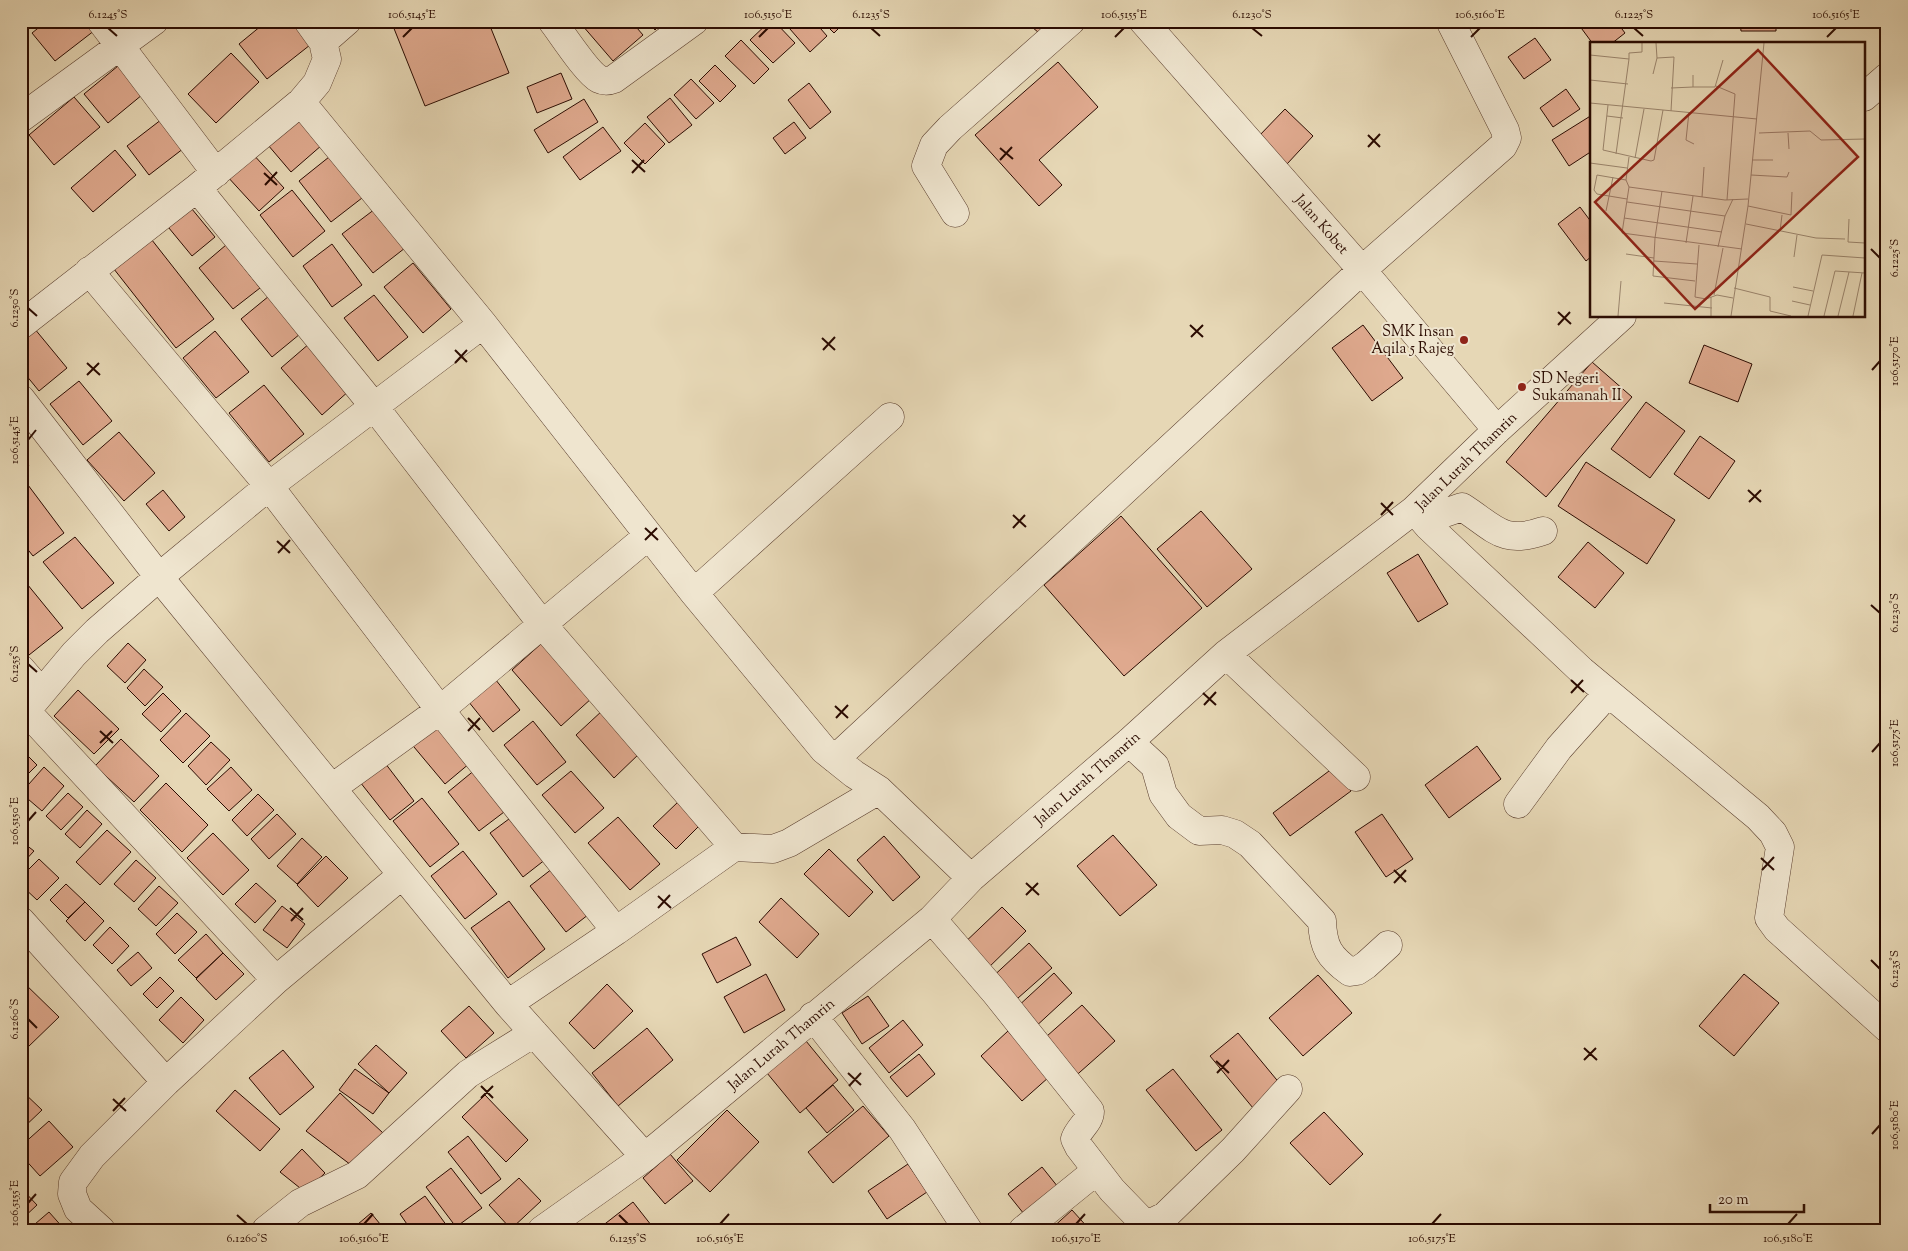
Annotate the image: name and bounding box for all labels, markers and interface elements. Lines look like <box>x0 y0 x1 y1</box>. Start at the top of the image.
text: 6.1245°S <box>89 6 127 24</box>
text: 106.5145°E <box>388 6 437 24</box>
text: 106.5150°E <box>744 6 793 24</box>
text: 6.1235°S <box>852 6 890 24</box>
text: 106.5155°E <box>1101 6 1148 24</box>
text: 6.1230°S <box>1232 6 1272 24</box>
text: 106.5160°E <box>1455 6 1506 24</box>
text: 6.1225°S <box>1615 6 1653 24</box>
text: 106.5165°E <box>1812 6 1861 24</box>
inset map <box>1590 42 1866 318</box>
street label: Jalan Kobet <box>1288 190 1353 259</box>
text: 6.1225°S <box>1886 239 1904 277</box>
text: 6.1250°S <box>6 289 24 327</box>
place label: SMK Insan Aqila 5 Rajeg <box>1371 322 1454 360</box>
marker: SMK Insan Aqila 5 Rajeg <box>1458 334 1470 346</box>
text: 106.5170°E <box>1886 336 1904 386</box>
place label: SD Negeri Sukamanah II <box>1532 369 1622 407</box>
marker: SD Negeri Sukamanah II <box>1516 381 1528 393</box>
street label: Jalan Lurah Thamrin <box>1411 408 1523 517</box>
text: 106.5145°E <box>6 415 24 464</box>
text: 6.1230°S <box>1886 593 1904 633</box>
text: 6.1255°S <box>6 645 24 683</box>
text: 106.5175°E <box>1886 718 1904 767</box>
street label: Jalan Lurah Thamrin <box>1030 727 1146 832</box>
text: 106.5150°E <box>6 796 24 845</box>
text: 6.1235°S <box>1886 950 1904 988</box>
street label: Jalan Lurah Thamrin <box>723 994 840 1097</box>
text: 6.1260°S <box>6 999 24 1039</box>
text: 106.5180°E <box>1886 1099 1904 1150</box>
text: 106.5155°E <box>6 1179 24 1226</box>
scale bar <box>1710 1181 1804 1213</box>
text: 20 m <box>1718 1190 1749 1211</box>
text: 6.1260°S <box>227 1230 267 1248</box>
text: 106.5160°E <box>339 1230 390 1248</box>
text: 6.1255°S <box>609 1230 647 1248</box>
text: 106.5165°E <box>696 1230 745 1248</box>
text: 106.5170°E <box>1051 1230 1101 1248</box>
text: 106.5175°E <box>1408 1230 1457 1248</box>
text: 106.5180°E <box>1763 1230 1814 1248</box>

